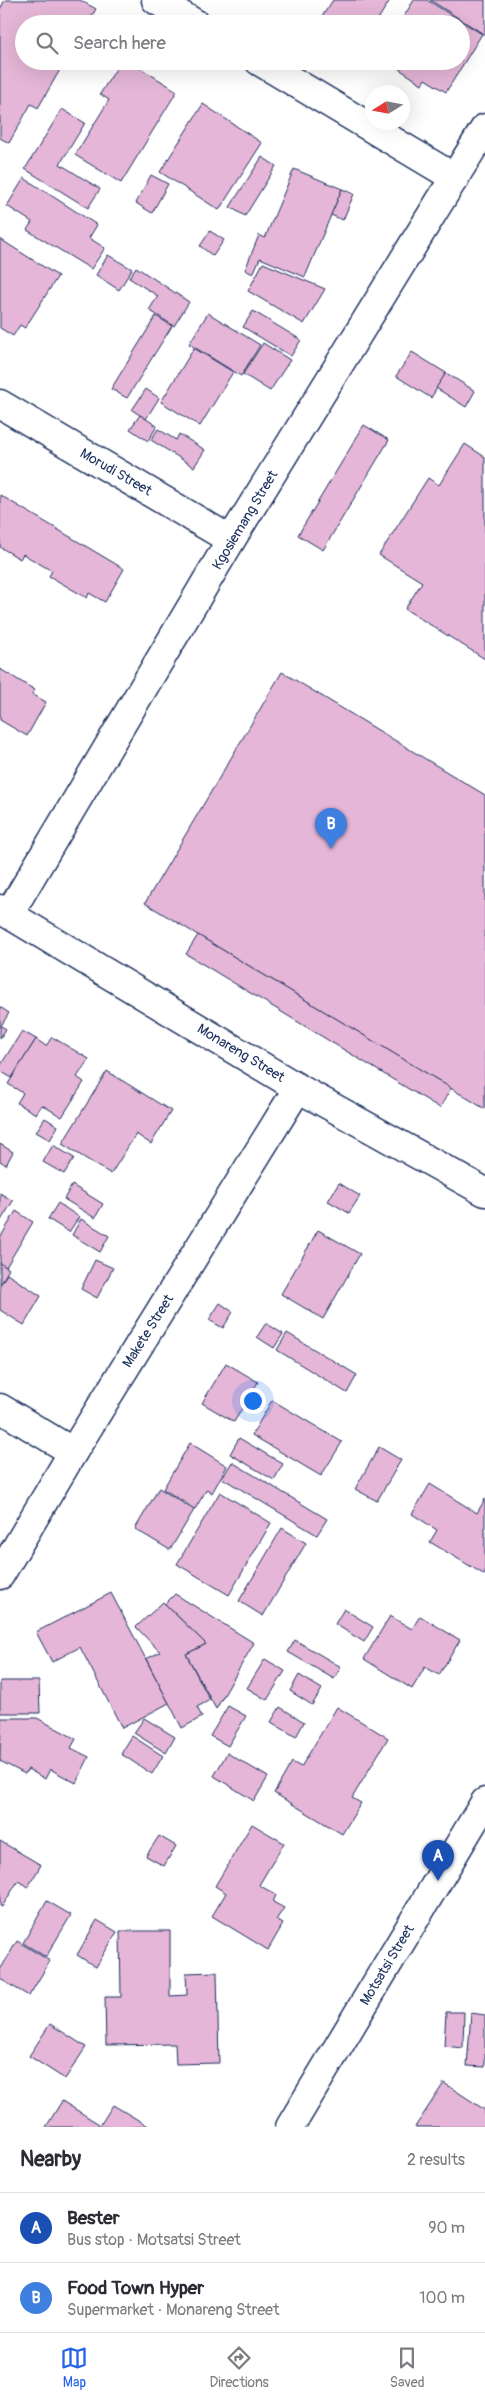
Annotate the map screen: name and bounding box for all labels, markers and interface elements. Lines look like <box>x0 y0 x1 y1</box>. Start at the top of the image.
search box <box>15 15 470 70</box>
icon: search <box>33 29 61 57</box>
text: Search here <box>73 31 166 55</box>
north arrow <box>365 85 410 130</box>
street label: Morudi Street <box>77 445 155 500</box>
street label: Kgosiemang Street <box>209 467 282 573</box>
pin: B <box>315 808 347 849</box>
street label: Monareng Street <box>194 1020 288 1086</box>
street label: Makete Street <box>119 1291 177 1371</box>
your location <box>240 1388 266 1414</box>
pin: A <box>422 1840 454 1881</box>
street label: Motsatsi Street <box>356 1921 418 2008</box>
text: Nearby <box>20 2146 81 2173</box>
text: 2 results <box>407 2150 465 2170</box>
text: Bester <box>67 2206 119 2230</box>
text: A <box>31 2218 41 2238</box>
text: 90 m <box>428 2218 465 2238</box>
text: Bus stop · Motsatsi Street <box>67 2230 241 2250</box>
text: Food Town Hyper <box>67 2276 204 2300</box>
text: B <box>31 2288 41 2308</box>
text: 100 m <box>419 2288 465 2308</box>
text: Supermarket · Monareng Street <box>67 2300 279 2320</box>
tab: Map <box>60 2344 88 2391</box>
tab: Directions <box>209 2344 269 2391</box>
tab: Saved <box>390 2344 425 2391</box>

